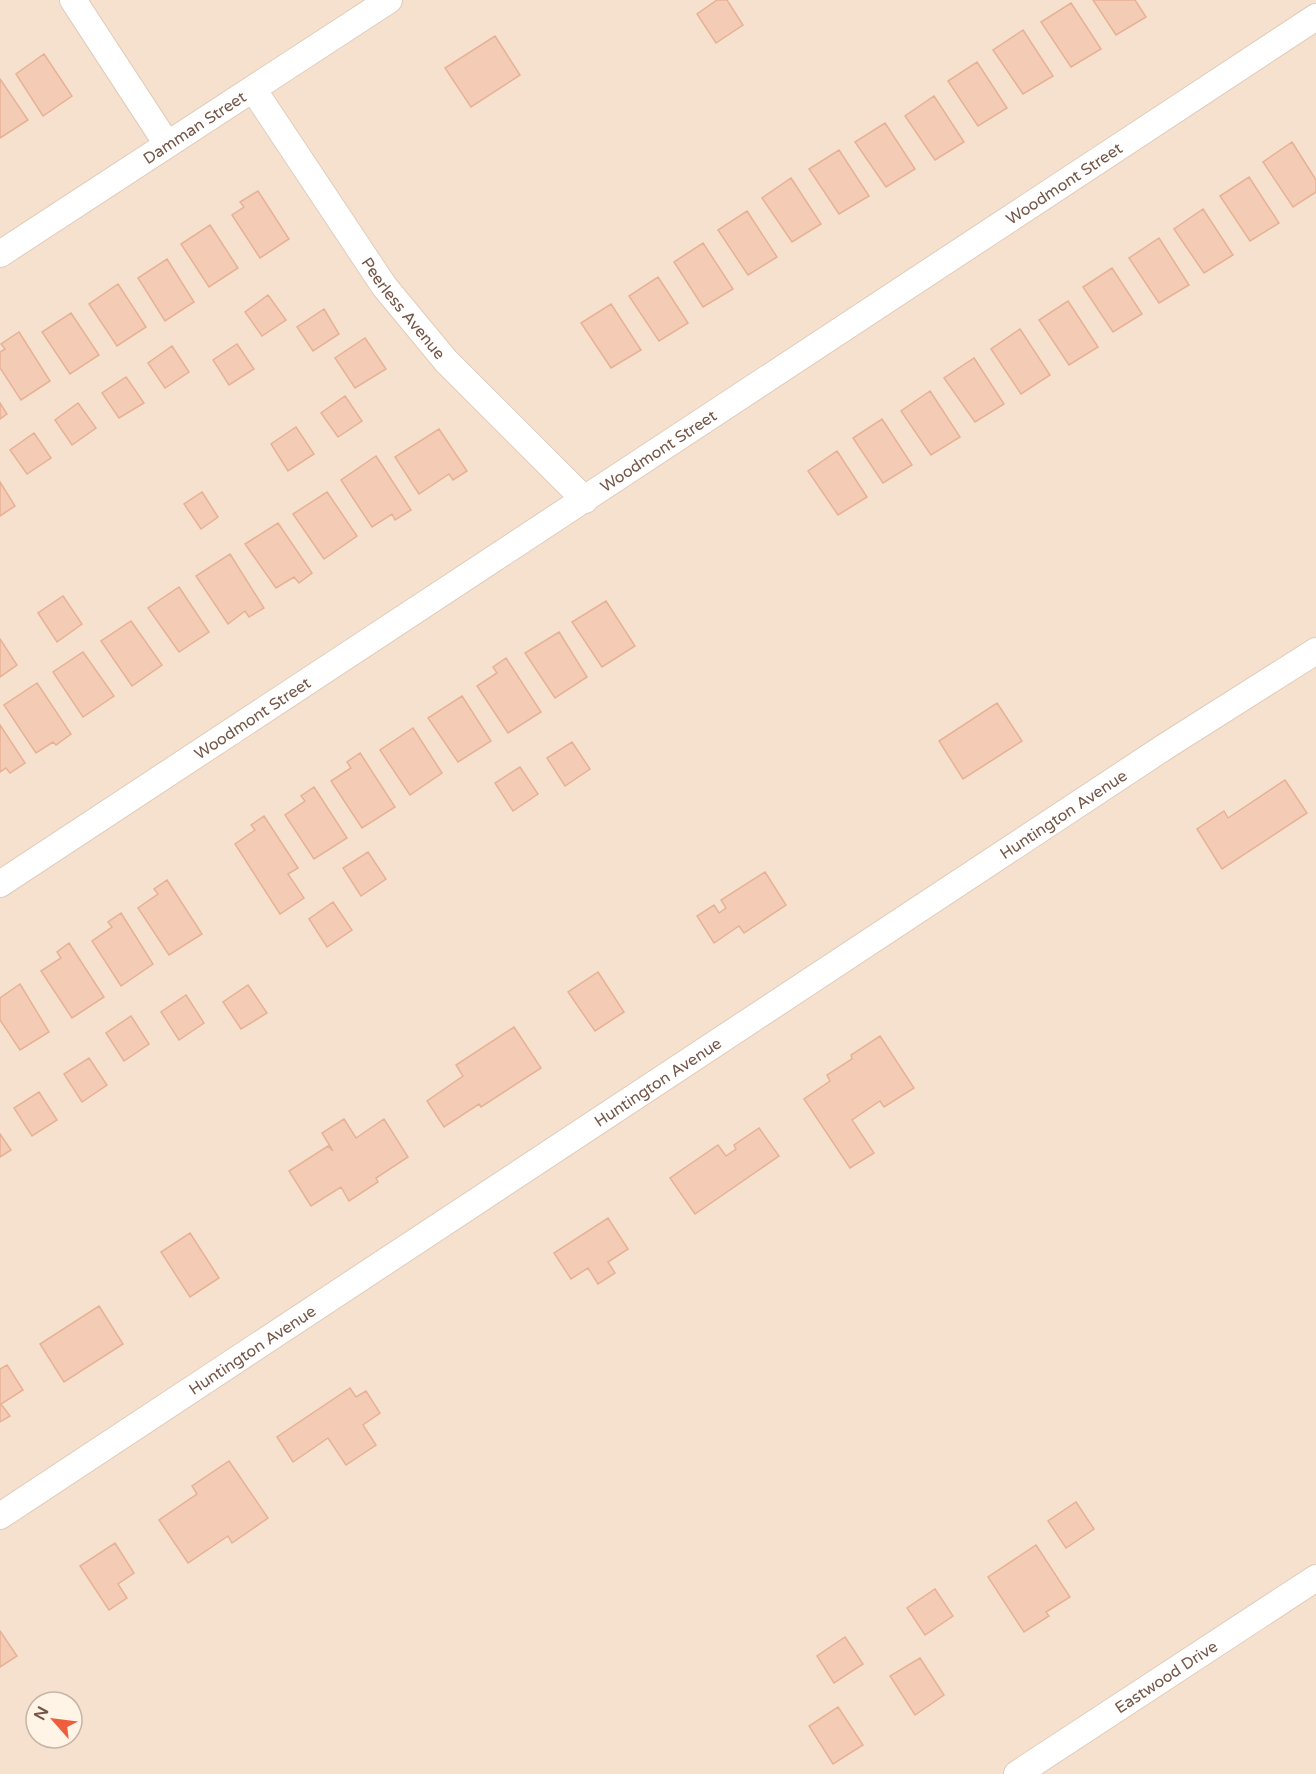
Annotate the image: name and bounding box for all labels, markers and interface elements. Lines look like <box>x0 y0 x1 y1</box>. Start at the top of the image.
street label: Damman Street <box>140 87 250 169</box>
street label: Woodmont Street <box>1003 138 1126 229</box>
street label: Peerless Avenue <box>357 254 449 364</box>
street label: Woodmont Street <box>597 406 721 497</box>
street label: Woodmont Street <box>191 673 315 764</box>
street label: Huntington Avenue <box>996 766 1131 864</box>
street label: Huntington Avenue <box>591 1033 725 1132</box>
street label: Huntington Avenue <box>185 1301 320 1400</box>
street label: Eastwood Drive <box>1111 1636 1221 1718</box>
north arrow <box>24 1690 84 1750</box>
text: N <box>30 1703 53 1724</box>

